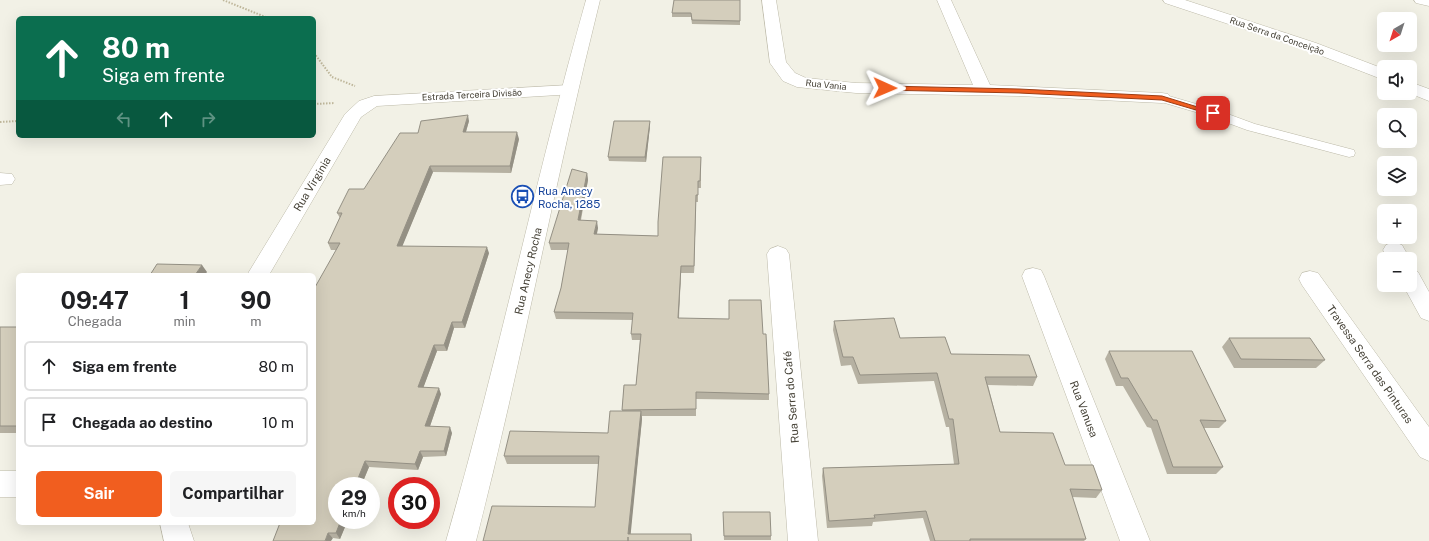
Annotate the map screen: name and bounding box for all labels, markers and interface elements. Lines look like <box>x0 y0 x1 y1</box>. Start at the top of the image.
north arrow <box>1377 12 1417 52</box>
map controls <box>1377 12 1417 292</box>
street label: Rua Serra da Conceição <box>1228 14 1326 57</box>
text: 80 m <box>102 31 170 64</box>
icon: ahead <box>36 32 88 84</box>
button: sound <box>1377 60 1417 100</box>
text: Siga em frente <box>102 65 225 86</box>
position arrow <box>864 67 906 109</box>
street label: Rua Vania <box>805 77 847 92</box>
street label: Estrada Terceira Divisão <box>422 86 522 103</box>
pin <box>1196 96 1230 130</box>
icon: arrive <box>1202 102 1224 124</box>
icon: left <box>113 108 135 130</box>
icon: ahead <box>155 108 177 130</box>
icon: right <box>197 108 219 130</box>
button: search <box>1377 108 1417 148</box>
street label: Rua Virginia <box>291 155 333 213</box>
button: layers <box>1377 156 1417 196</box>
bus stop icon: Rua Anecy Rocha, 1285 <box>510 184 536 210</box>
place label: Rua Anecy Rocha, 1285 <box>538 185 600 210</box>
button: + <box>1377 204 1417 244</box>
street label: Rua Anecy Rocha <box>512 226 544 316</box>
button: − <box>1377 252 1417 292</box>
text: 09:47 <box>61 286 129 314</box>
text: 1 <box>179 286 190 314</box>
text: 90 <box>240 286 271 314</box>
street label: Travessa Serra das Pinturas <box>1325 303 1416 426</box>
text: Chegada <box>68 314 122 329</box>
text: min <box>174 314 196 329</box>
text: m <box>250 314 261 329</box>
street label: Rua Serra do Café <box>781 350 801 444</box>
icon: ahead <box>38 355 60 377</box>
text: Siga em frente <box>72 358 177 375</box>
text: 80 m <box>259 358 294 375</box>
street label: Rua Vanusa <box>1068 379 1100 439</box>
icon: arrive <box>38 411 60 433</box>
text: Chegada ao destino <box>72 414 213 431</box>
text: 10 m <box>262 414 294 431</box>
button: Sair <box>36 471 162 517</box>
button: Compartilhar <box>170 471 296 517</box>
speed limit sign: 30 <box>388 477 440 529</box>
text: 29 <box>341 486 367 510</box>
text: km/h <box>342 507 366 519</box>

